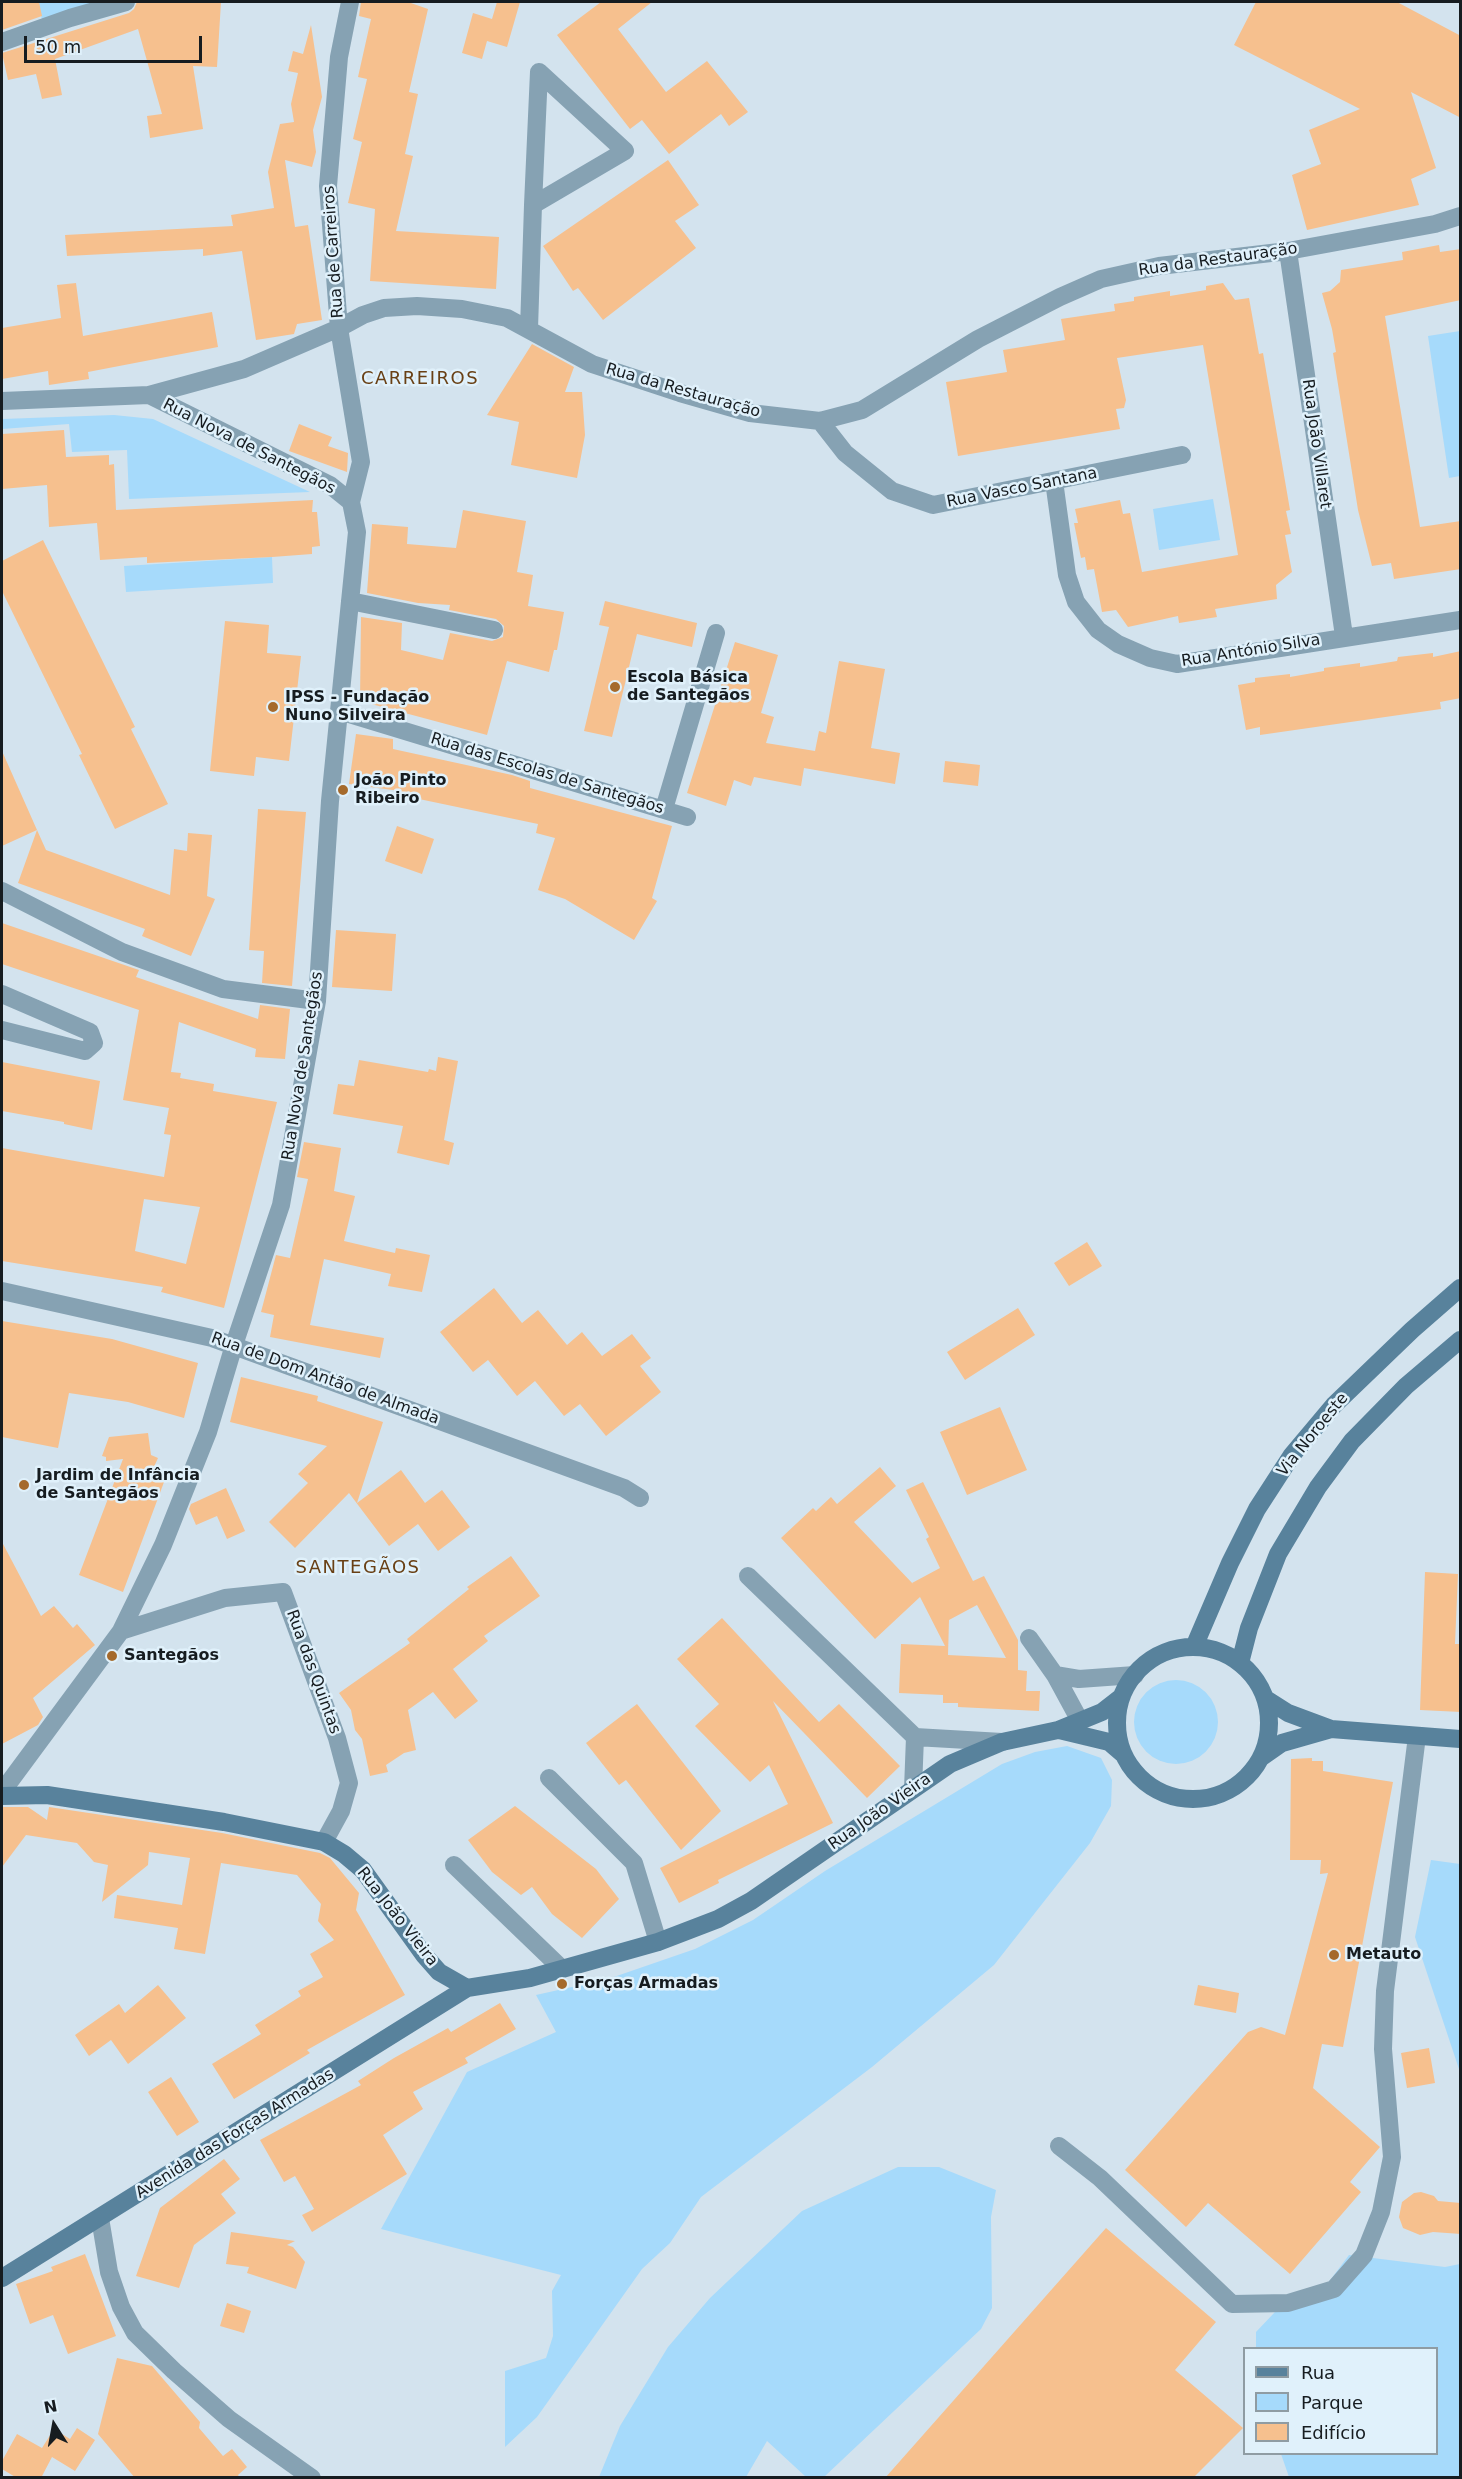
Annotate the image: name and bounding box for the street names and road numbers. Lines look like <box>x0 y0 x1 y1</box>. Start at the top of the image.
street label: Rua de Carreiros <box>320 185 348 319</box>
street label: Rua da Restauração <box>1137 239 1299 281</box>
street label: Rua da Restauração <box>603 360 763 422</box>
street label: Rua João Villaret <box>1297 378 1335 510</box>
street label: Rua Nova de Santegãos <box>160 395 338 499</box>
street label: Rua Vasco Santana <box>945 464 1099 512</box>
street label: Rua António Silva <box>1180 631 1322 671</box>
street label: Rua das Escolas de Santegãos <box>428 729 666 819</box>
street label: Rua Nova de Santegãos <box>279 970 327 1162</box>
street label: Rua de Dom Antão de Almada <box>208 1329 442 1429</box>
street label: Via Noroeste <box>1273 1389 1353 1481</box>
street label: Rua das Quintas <box>282 1607 344 1737</box>
street label: Rua João Vieira <box>825 1770 935 1854</box>
street label: Rua João Vieira <box>352 1864 442 1970</box>
street label: Avenida das Forças Armadas <box>132 2065 338 2203</box>

